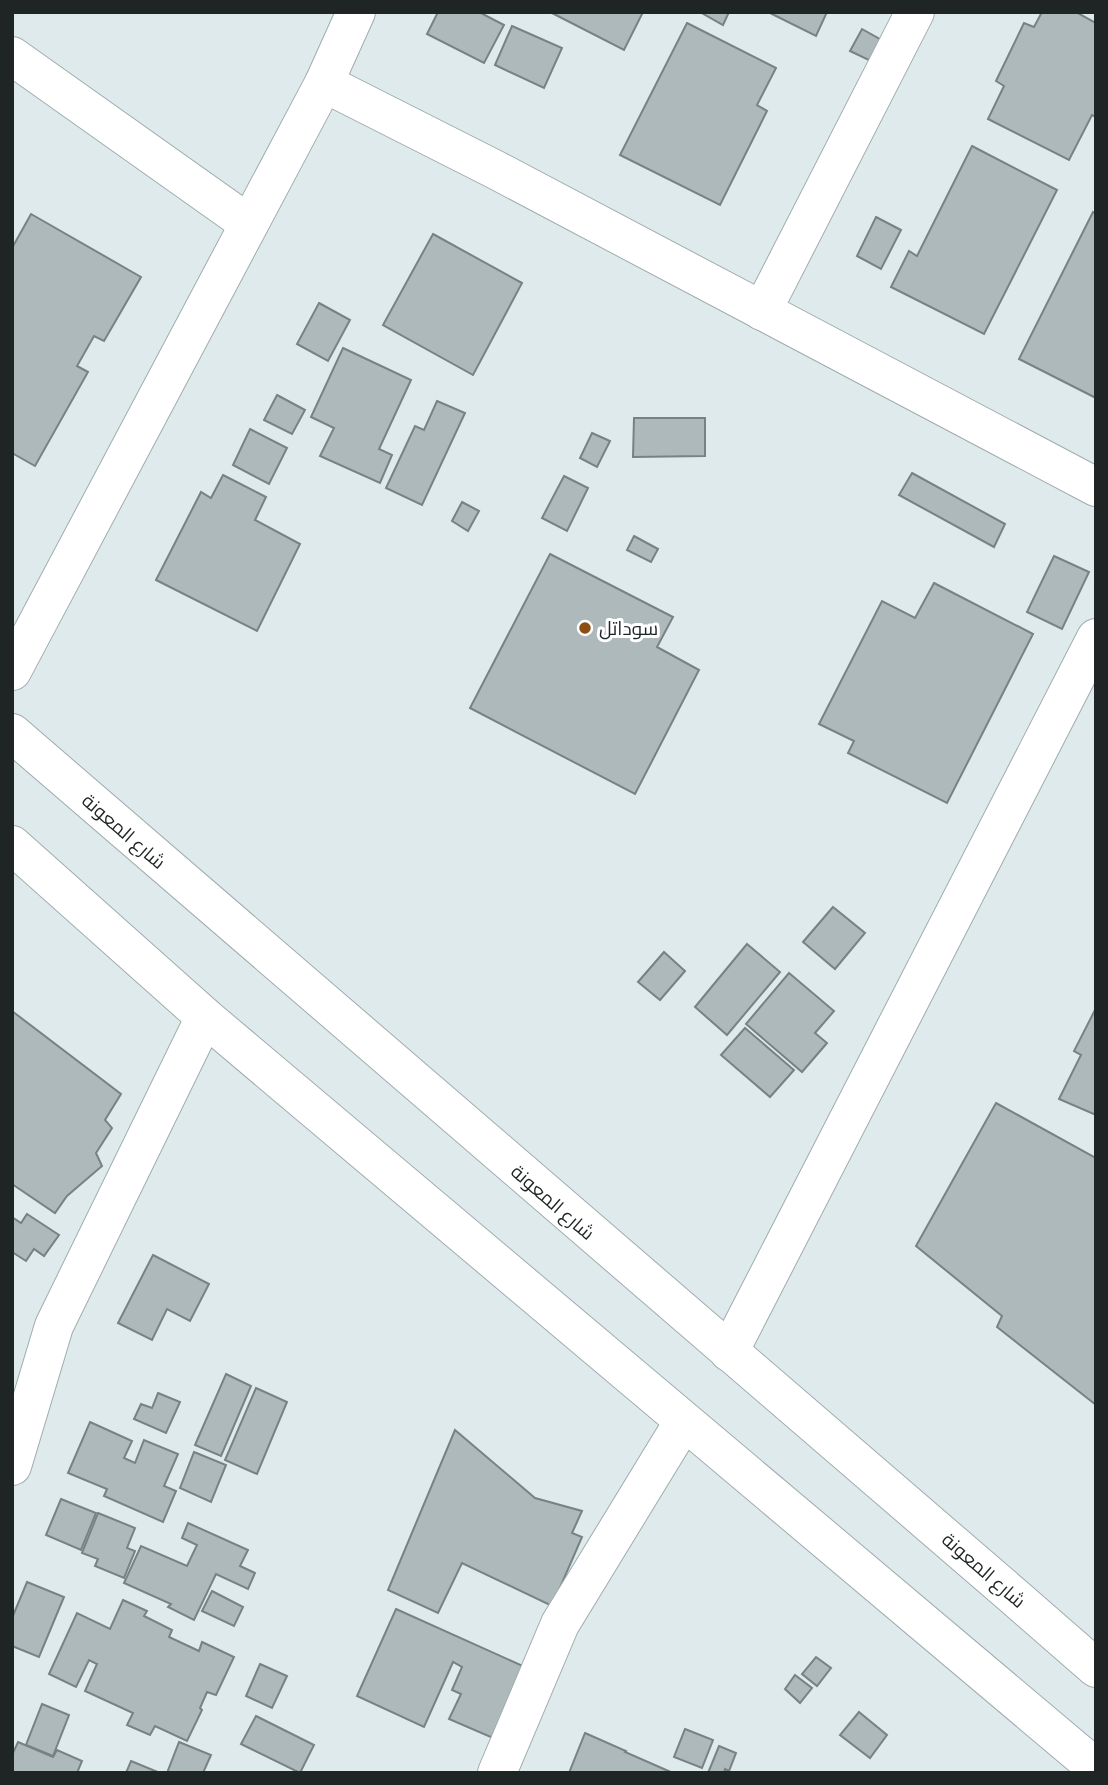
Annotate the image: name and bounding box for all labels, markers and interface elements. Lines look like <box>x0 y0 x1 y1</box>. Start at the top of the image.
place label: سوداتل <box>599 610 658 646</box>
marker: سوداتل <box>577 620 593 636</box>
street label: شارع المعونة <box>73 784 175 878</box>
street label: شارع المعونة <box>502 1155 604 1249</box>
street label: شارع المعونة <box>933 1523 1035 1617</box>

